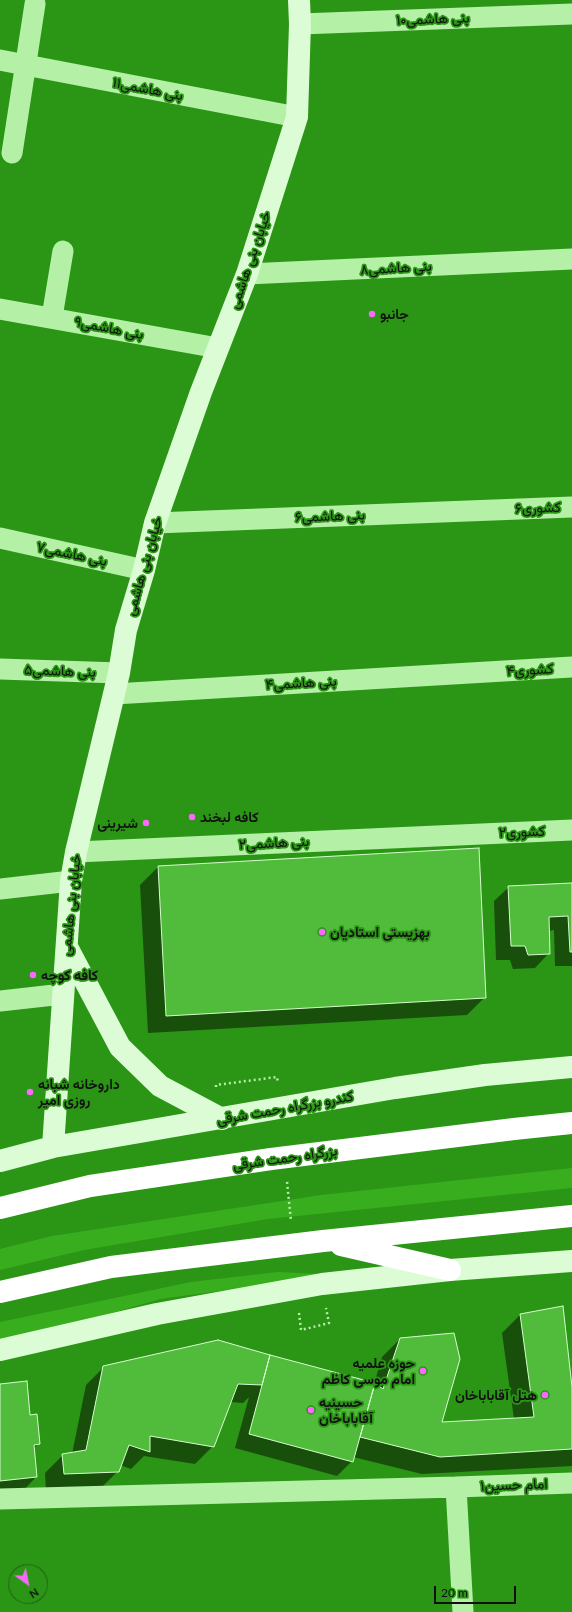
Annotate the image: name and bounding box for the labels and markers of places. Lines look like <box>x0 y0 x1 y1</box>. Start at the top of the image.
place label: جانبو <box>380 306 409 322</box>
marker: جانبو <box>367 309 377 319</box>
place label: کافه لبخند <box>200 809 259 825</box>
marker: کافه لبخند <box>187 812 197 822</box>
place label: شیرینی <box>97 815 138 831</box>
marker: شیرینی <box>141 818 151 828</box>
place label: بهزیستی استادیان <box>330 924 430 940</box>
marker: بهزیستی استادیان <box>317 927 327 937</box>
place label: کافه کوچه <box>41 967 98 983</box>
marker: کافه کوچه <box>28 970 38 980</box>
place label: داروخانه شبانه روزی امیر <box>38 1076 120 1108</box>
marker: داروخانه شبانه روزی امیر <box>25 1087 35 1097</box>
place label: حوزه علمیه امام موسی کاظم <box>322 1355 415 1388</box>
marker: حوزه علمیه امام موسی کاظم <box>418 1366 428 1376</box>
place label: هتل آقاباباخان <box>455 1387 537 1403</box>
marker: هتل آقاباباخان <box>540 1390 550 1400</box>
place label: حسینیه آقاباباخان <box>319 1394 373 1426</box>
marker: حسینیه آقاباباخان <box>306 1405 316 1415</box>

